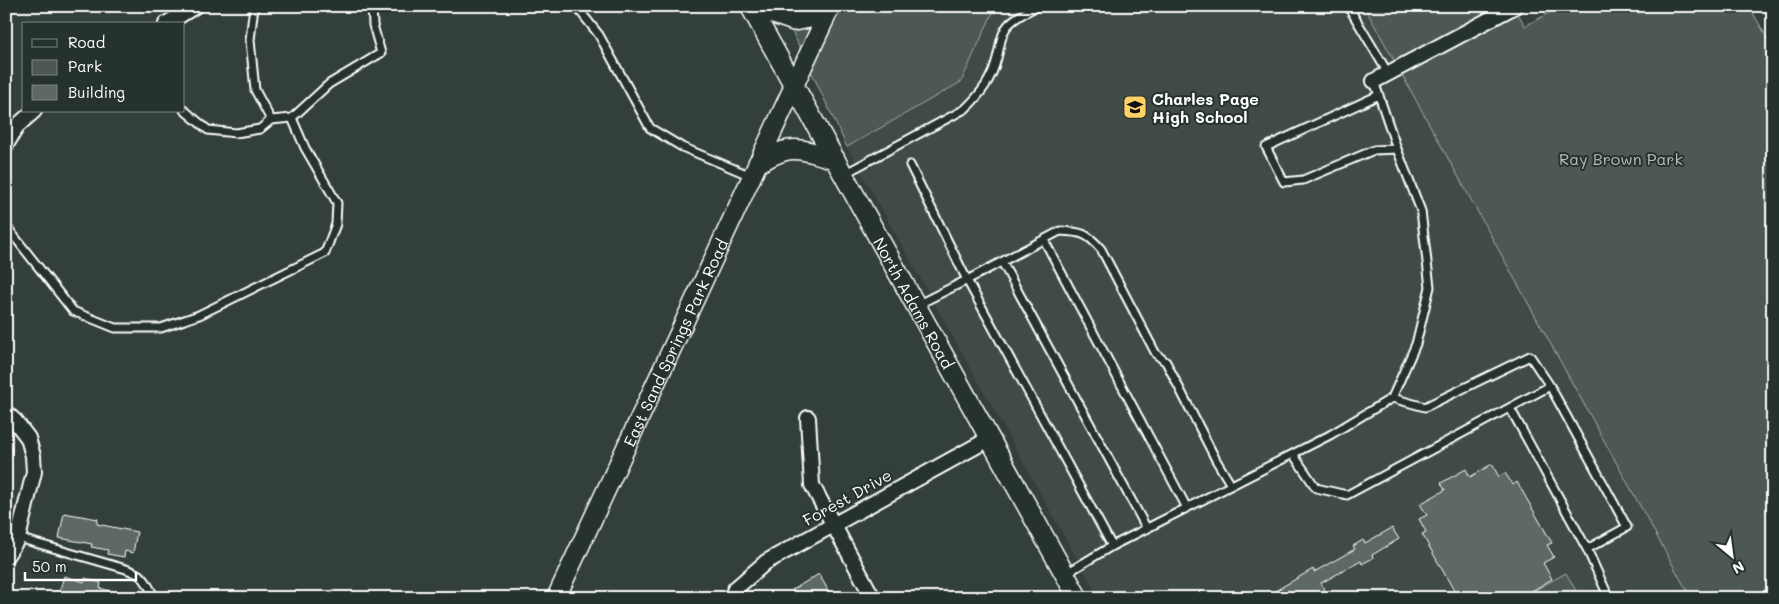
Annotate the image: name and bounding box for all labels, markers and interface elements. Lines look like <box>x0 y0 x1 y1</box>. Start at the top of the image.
legend <box>22 22 185 112</box>
text: Road <box>68 32 105 52</box>
text: Park <box>68 56 102 76</box>
text: Building <box>68 82 125 102</box>
place label: Charles Page High School <box>1152 88 1259 127</box>
school or university icon: Charles Page High School <box>1122 94 1148 120</box>
park label: Ray Brown Park <box>1559 148 1683 169</box>
street label: North Adams Road <box>869 233 959 372</box>
street label: East Sand Springs Park Road <box>618 235 732 449</box>
street label: Forest Drive <box>799 464 895 530</box>
north arrow <box>1706 532 1756 582</box>
scale bar <box>25 549 136 581</box>
text: 50 m <box>32 556 67 576</box>
text: N <box>1729 557 1748 579</box>

